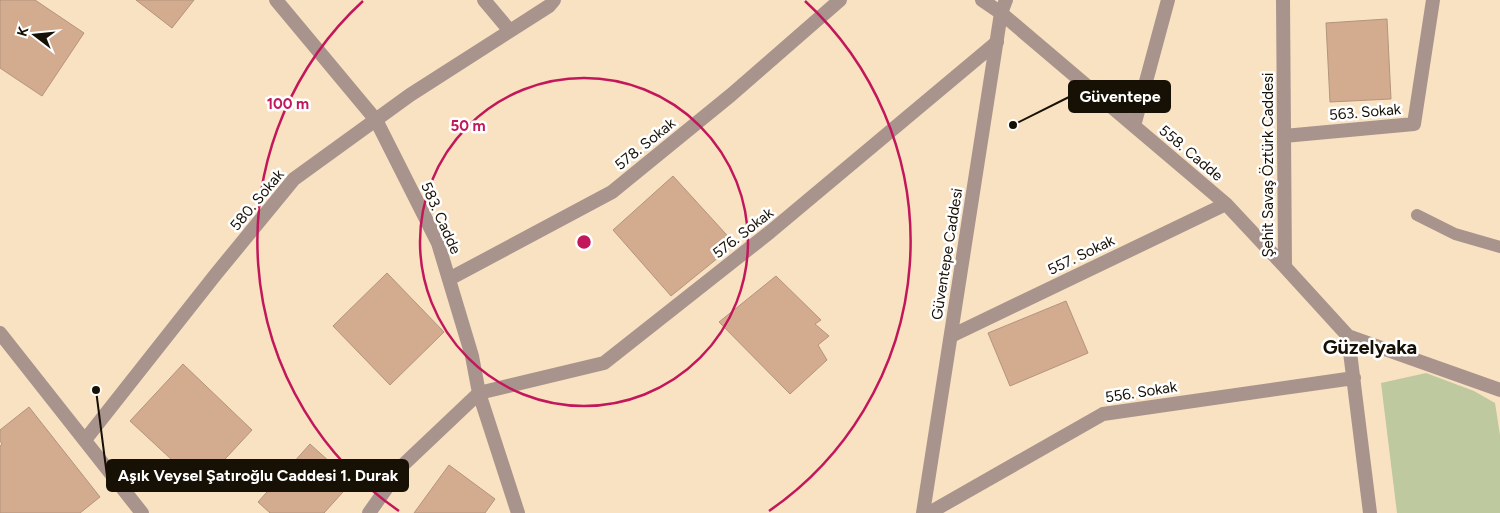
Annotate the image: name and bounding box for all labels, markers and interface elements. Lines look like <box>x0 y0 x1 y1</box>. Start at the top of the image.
north arrow <box>10 10 60 60</box>
text: K <box>14 24 33 38</box>
street label: Şehit Savaş Öztürk Caddesi <box>1259 72 1277 258</box>
callout: Güventepe <box>1069 81 1170 112</box>
text: Güventepe <box>1079 87 1161 106</box>
text: 100 m <box>267 95 309 113</box>
street label: 563. Sokak <box>1328 100 1402 124</box>
street label: 578. Sokak <box>611 114 679 174</box>
text: 50 m <box>450 117 486 135</box>
street label: 558. Cadde <box>1156 121 1226 185</box>
street label: 580. Sokak <box>226 165 288 234</box>
street label: 583. Cadde <box>417 179 465 257</box>
street label: Güventepe Caddesi <box>928 187 966 321</box>
street label: 576. Sokak <box>709 203 777 262</box>
street label: 557. Sokak <box>1045 231 1118 279</box>
centre of rings <box>575 233 593 251</box>
district label: Güzelyaka <box>1323 335 1417 359</box>
street label: 556. Sokak <box>1104 377 1179 407</box>
callout: Aşık Veysel Şatıroğlu Caddesi 1. Durak <box>107 460 408 491</box>
text: Aşık Veysel Şatıroğlu Caddesi 1. Durak <box>118 466 399 485</box>

